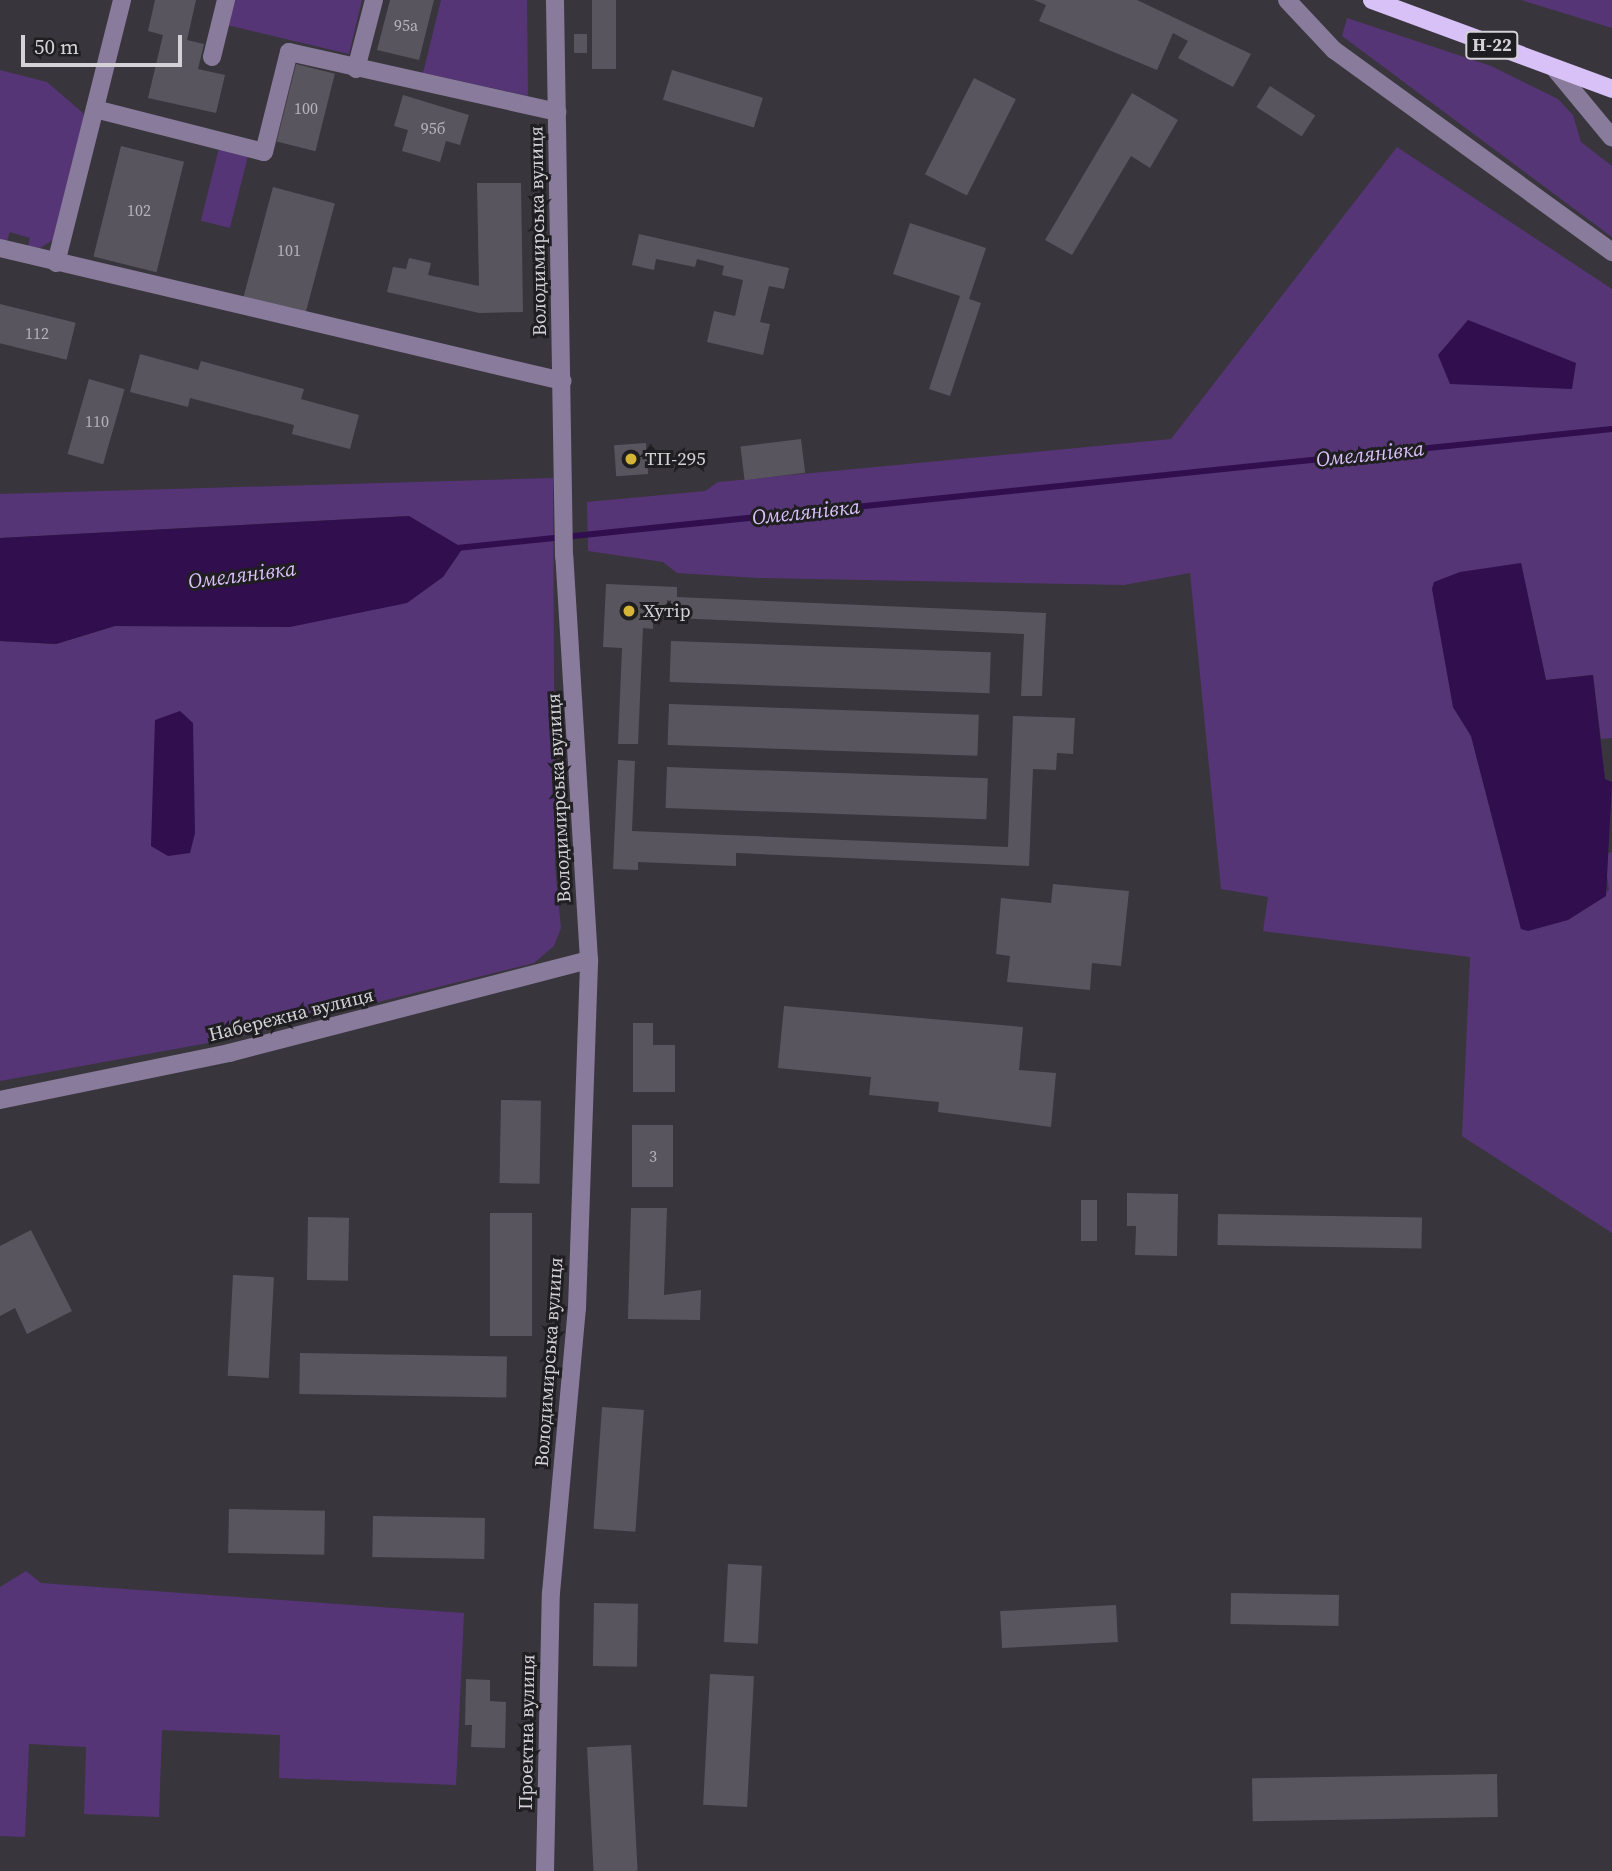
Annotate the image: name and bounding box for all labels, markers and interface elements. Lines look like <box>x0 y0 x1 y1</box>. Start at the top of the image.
house number: 95а <box>394 15 418 35</box>
scale bar <box>24 21 186 65</box>
road number: Н-22 <box>1464 31 1520 60</box>
text: 50 m <box>34 32 79 61</box>
house number: 100 <box>294 98 318 118</box>
house number: 95б <box>421 118 445 138</box>
street label: Володимирська вулиця <box>525 126 551 336</box>
house number: 102 <box>127 200 151 220</box>
house number: 101 <box>277 240 301 260</box>
house number: 112 <box>25 323 49 343</box>
house number: 110 <box>85 411 109 431</box>
water label: Омелянівка <box>1315 436 1425 472</box>
place label: ТП-295 <box>645 448 706 470</box>
marker: ТП-295 <box>623 451 639 467</box>
water label: Омелянівка <box>751 494 861 530</box>
water label: Омелянівка <box>187 556 297 594</box>
place label: Хутір <box>643 600 691 622</box>
marker: Хутір <box>621 603 637 619</box>
street label: Володимирська вулиця <box>542 693 576 903</box>
street label: Набережна вулиця <box>206 983 376 1047</box>
house number: 3 <box>649 1146 657 1166</box>
street label: Володимирська вулиця <box>530 1256 568 1468</box>
street label: Проектна вулиця <box>514 1654 540 1810</box>

